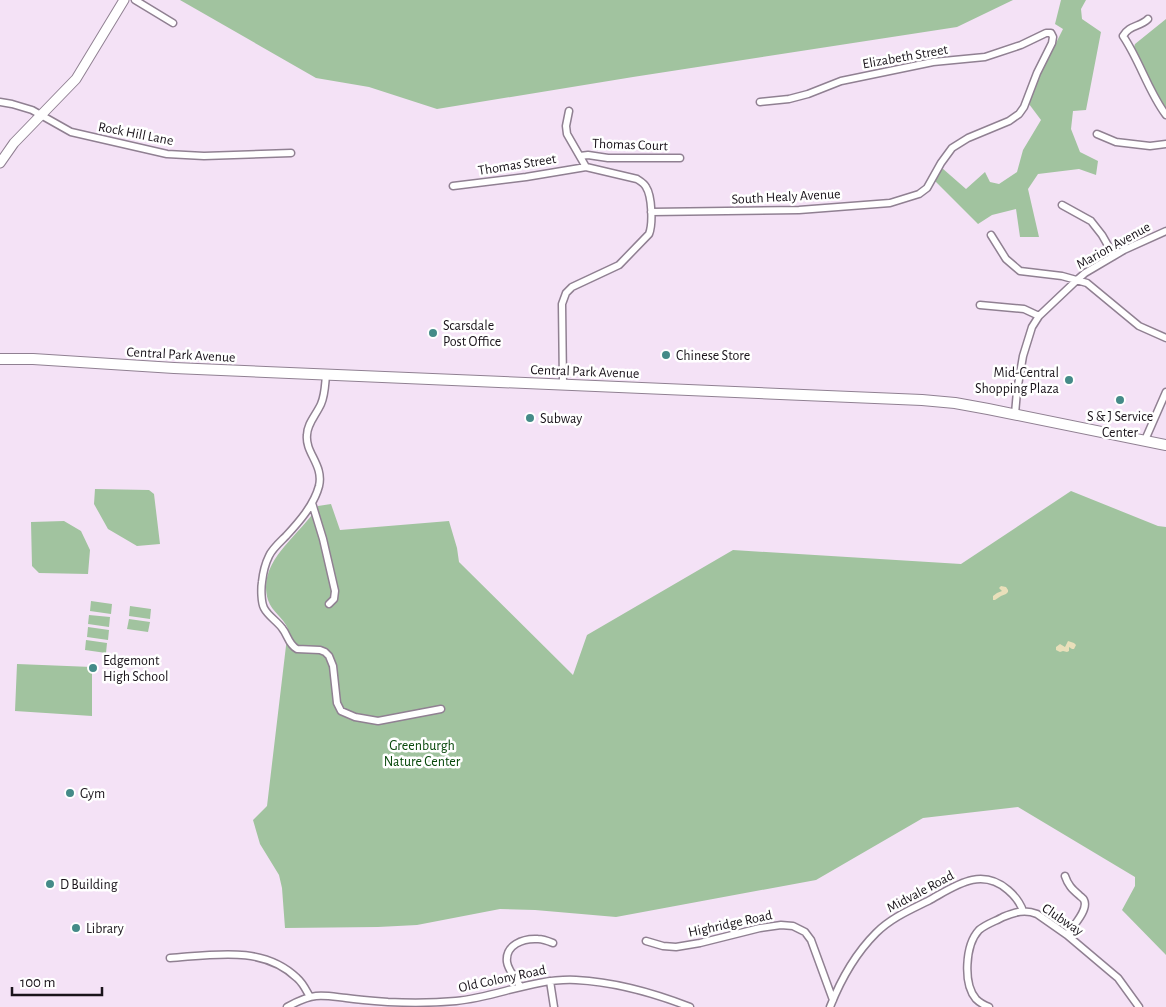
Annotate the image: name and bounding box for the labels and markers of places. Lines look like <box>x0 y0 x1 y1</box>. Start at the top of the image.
place label: Scarsdale Post Office <box>443 319 501 349</box>
marker: Scarsdale Post Office <box>427 327 439 339</box>
marker: Chinese Store <box>660 349 672 361</box>
place label: Chinese Store <box>676 349 750 363</box>
place label: Mid-Central Shopping Plaza <box>975 366 1060 396</box>
marker: Mid-Central Shopping Plaza <box>1063 374 1075 386</box>
marker: S & J Service Center <box>1114 394 1126 406</box>
place label: S & J Service Center <box>1087 410 1153 440</box>
marker: Subway <box>524 412 536 424</box>
place label: Subway <box>540 412 582 426</box>
place label: Edgemont High School <box>103 654 169 684</box>
marker: Edgemont High School <box>87 662 99 674</box>
marker: Gym <box>64 787 76 799</box>
place label: Gym <box>80 787 105 801</box>
marker: D Building <box>44 878 56 890</box>
place label: D Building <box>60 878 118 892</box>
marker: Library <box>70 922 82 934</box>
place label: Library <box>86 922 124 936</box>

